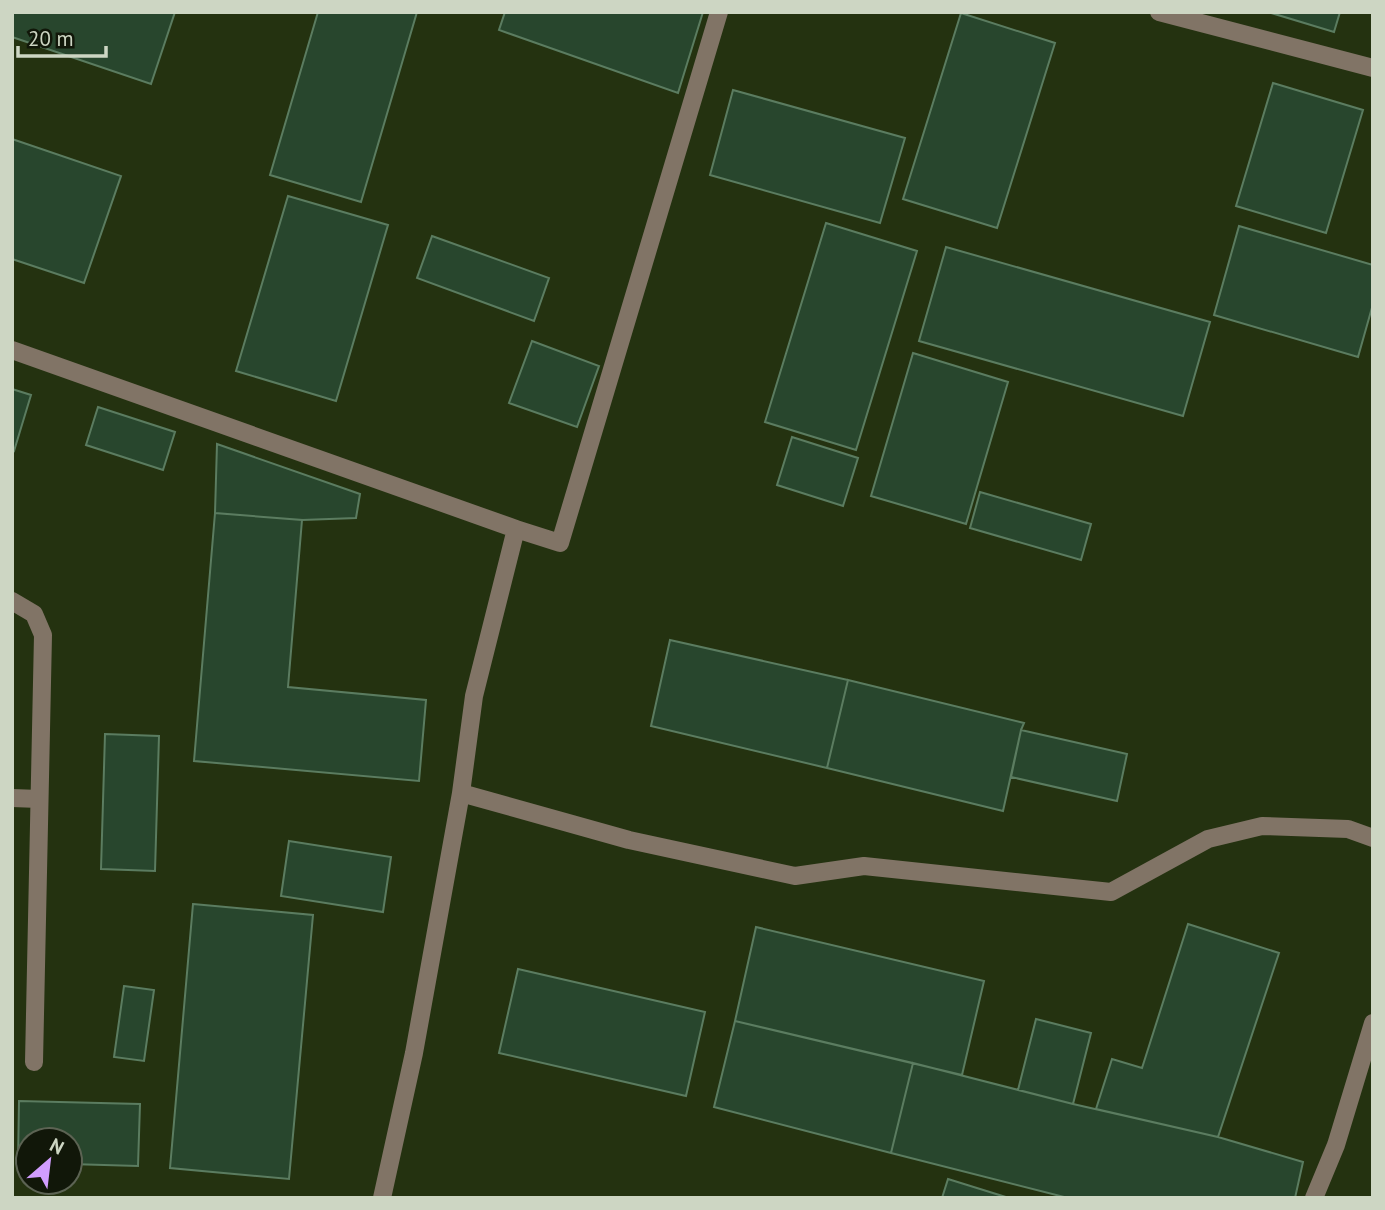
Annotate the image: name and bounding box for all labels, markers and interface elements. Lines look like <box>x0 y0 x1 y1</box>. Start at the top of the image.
scale bar <box>18 14 105 58</box>
text: 20 m <box>28 25 74 52</box>
north arrow <box>14 1126 84 1196</box>
text: N <box>46 1132 68 1160</box>

